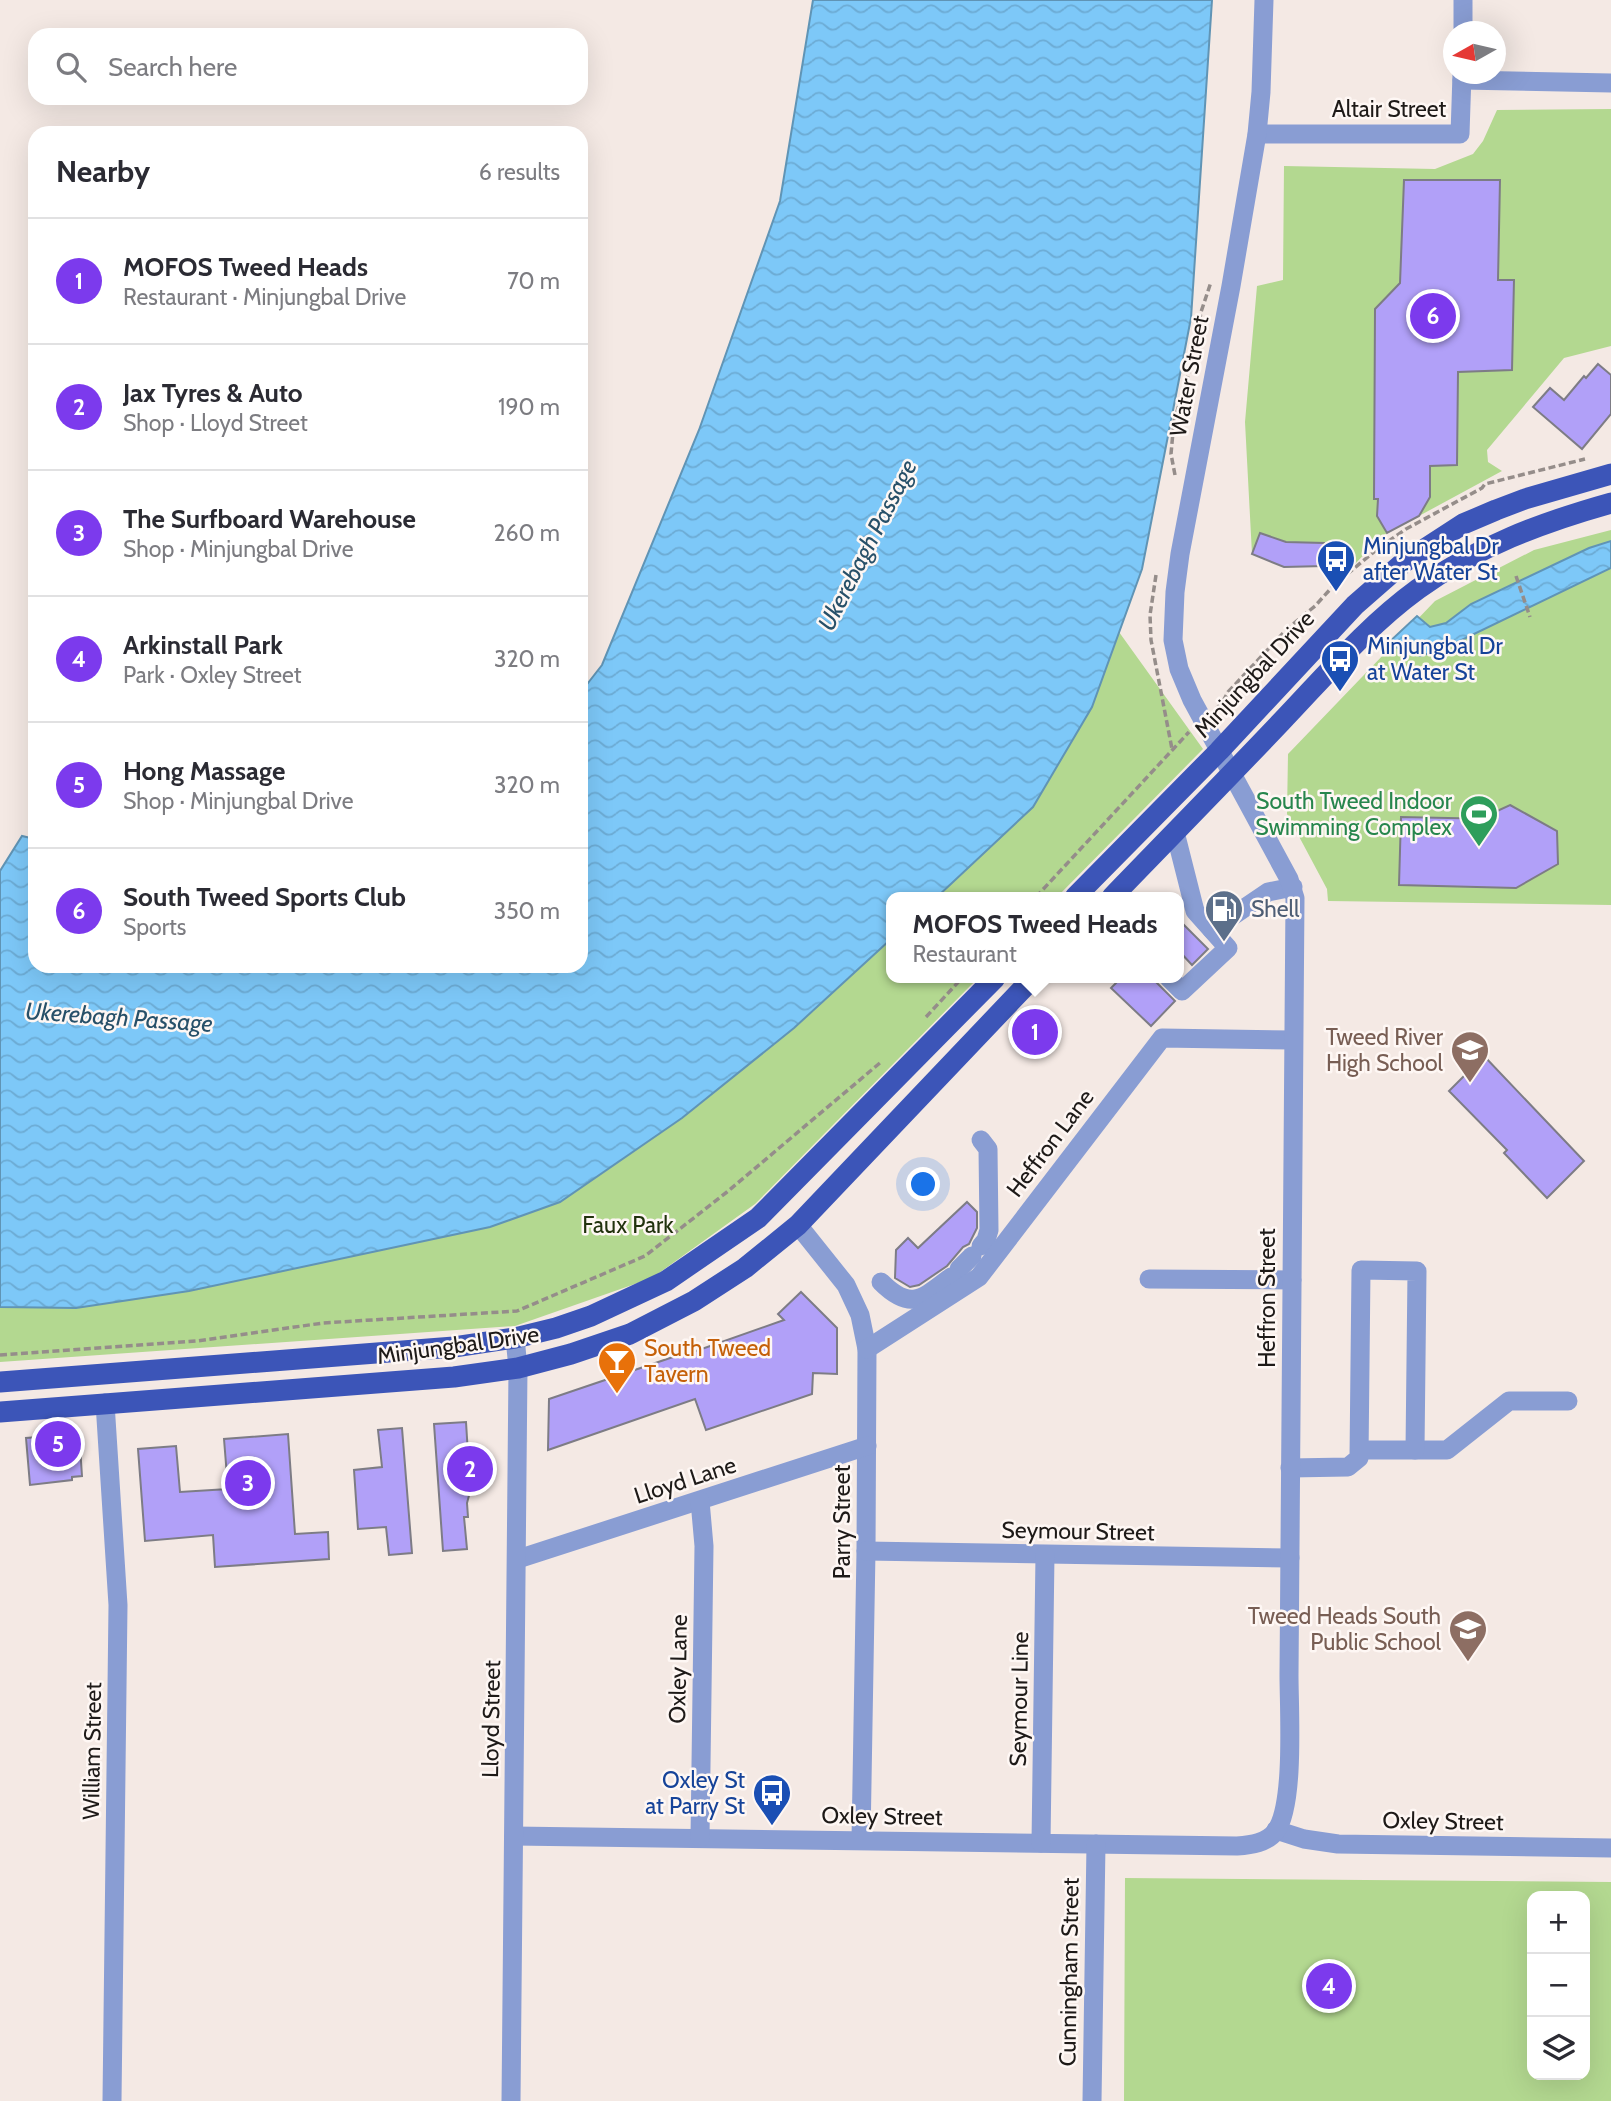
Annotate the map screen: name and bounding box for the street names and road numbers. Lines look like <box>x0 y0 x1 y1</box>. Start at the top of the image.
street label: Altair Street <box>1332 95 1447 123</box>
street label: Water Street <box>1164 313 1214 439</box>
street label: Minjungbal Drive <box>1188 605 1320 743</box>
street label: Heffron Lane <box>1000 1083 1100 1202</box>
street label: Heffron Street <box>1253 1228 1281 1368</box>
street label: Minjungbal Drive <box>375 1320 541 1370</box>
street label: Lloyd Lane <box>630 1450 740 1510</box>
street label: Parry Street <box>828 1465 856 1579</box>
street label: Seymour Street <box>1001 1516 1155 1546</box>
street label: Oxley Lane <box>663 1614 693 1724</box>
street label: Seymour Line <box>1004 1631 1034 1767</box>
street label: Lloyd Street <box>476 1660 506 1778</box>
street label: William Street <box>77 1682 107 1820</box>
street label: Oxley Street <box>821 1801 943 1831</box>
street label: Oxley Street <box>1382 1806 1504 1836</box>
street label: Cunningham Street <box>1053 1877 1085 2067</box>

